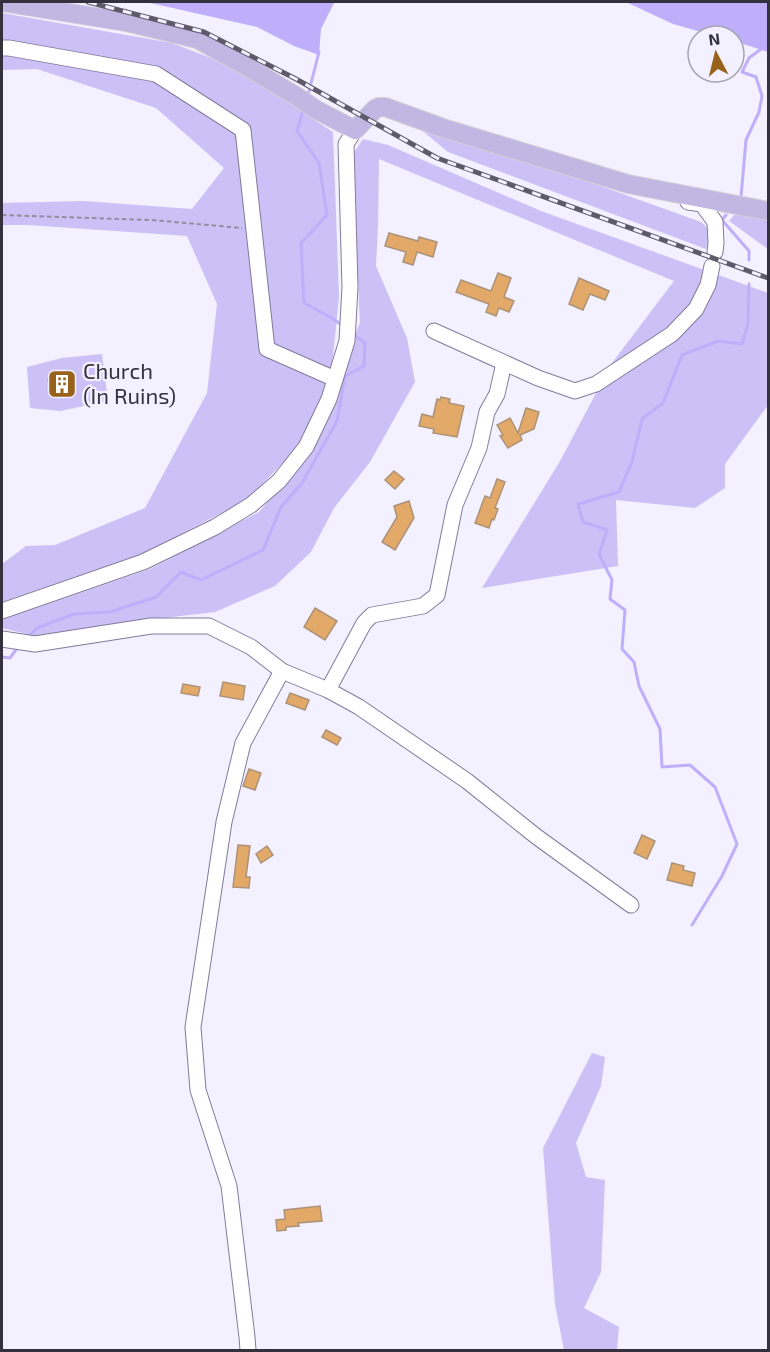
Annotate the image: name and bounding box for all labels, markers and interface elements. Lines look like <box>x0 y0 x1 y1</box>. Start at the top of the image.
north arrow <box>686 24 746 84</box>
text: N <box>707 28 721 49</box>
place label: Church (In Ruins) <box>83 357 176 408</box>
building icon: Church (In Ruins) <box>46 368 78 400</box>

